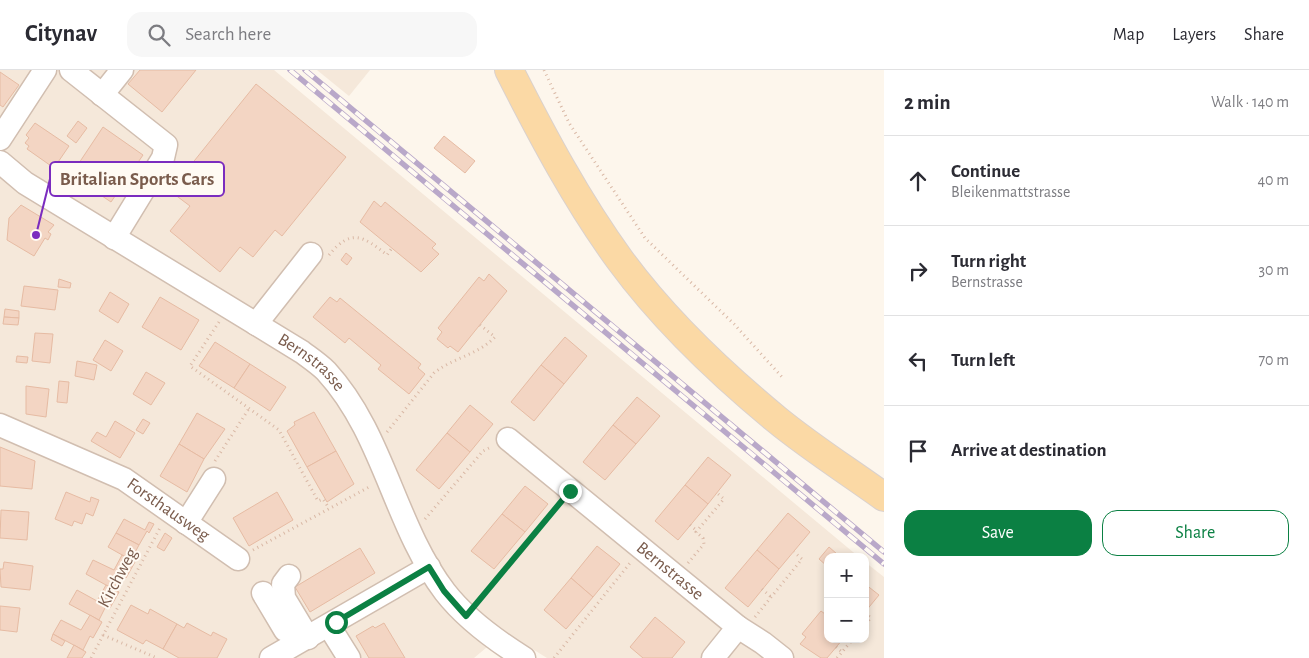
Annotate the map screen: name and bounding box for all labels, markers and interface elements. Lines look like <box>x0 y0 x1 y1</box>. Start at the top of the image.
search box <box>127 12 477 57</box>
icon: search <box>145 21 173 49</box>
text: Citynav <box>25 22 97 46</box>
text: Search here <box>185 25 271 44</box>
text: Map <box>1113 26 1144 44</box>
text: Layers <box>1172 26 1216 44</box>
text: Share <box>1244 26 1284 44</box>
text: 2 min <box>904 92 951 113</box>
text: Walk · 140 m <box>1211 94 1289 110</box>
callout: Britalian Sports Cars <box>50 162 224 196</box>
text: Continue <box>951 162 1020 181</box>
icon: ahead <box>904 167 932 195</box>
text: Britalian Sports Cars <box>60 170 214 189</box>
text: 40 m <box>1257 172 1289 188</box>
text: Bleikenmattstrasse <box>951 184 1070 200</box>
text: Turn right <box>951 252 1026 271</box>
icon: right <box>904 257 932 285</box>
text: 30 m <box>1259 262 1289 278</box>
text: Bernstrasse <box>951 274 1023 290</box>
street label: Bernstrasse <box>275 330 348 395</box>
icon: left <box>904 347 932 375</box>
text: Turn left <box>951 351 1015 370</box>
text: 70 m <box>1258 352 1289 368</box>
icon: arrive <box>904 437 932 465</box>
text: Arrive at destination <box>951 441 1107 460</box>
street label: Forsthausweg <box>123 475 213 545</box>
route end <box>559 480 582 503</box>
button: Save <box>904 510 1092 556</box>
button: Share <box>1102 510 1289 556</box>
street label: Bernstrasse <box>633 539 707 604</box>
street label: Kirchweg <box>95 545 141 611</box>
map controls <box>824 553 869 643</box>
button: + <box>824 553 869 598</box>
button: − <box>824 598 869 643</box>
route start <box>325 611 348 634</box>

